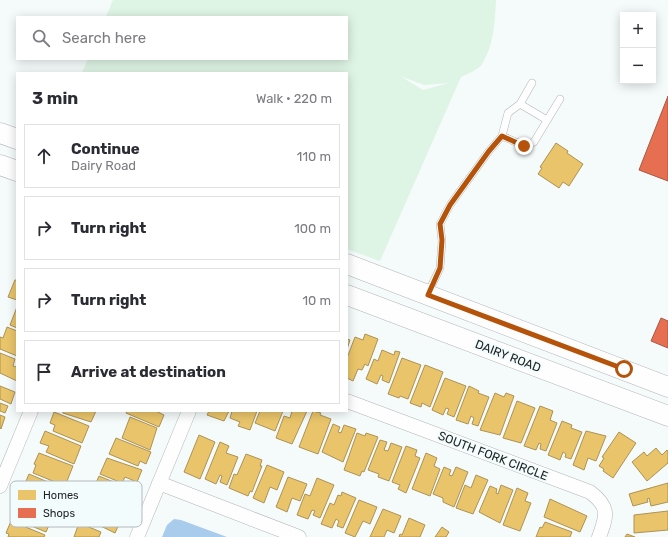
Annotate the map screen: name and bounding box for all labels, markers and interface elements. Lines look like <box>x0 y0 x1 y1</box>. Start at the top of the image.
map controls <box>620 12 656 84</box>
button: + <box>620 12 656 48</box>
search box <box>16 16 348 60</box>
icon: search <box>30 27 52 49</box>
text: Search here <box>62 29 146 47</box>
button: − <box>620 48 656 84</box>
text: 3 min <box>32 88 78 108</box>
text: Walk · 220 m <box>256 91 332 106</box>
route end <box>515 137 533 155</box>
text: Continue <box>71 140 140 158</box>
icon: ahead <box>33 145 55 167</box>
text: 110 m <box>297 149 331 164</box>
text: Dairy Road <box>71 158 136 173</box>
icon: right <box>33 217 55 239</box>
text: Turn right <box>71 219 146 237</box>
text: 100 m <box>294 221 331 236</box>
icon: right <box>33 289 55 311</box>
text: Turn right <box>71 291 146 309</box>
text: 10 m <box>302 293 331 308</box>
street label: DAIRY ROAD <box>473 337 543 375</box>
route start <box>615 360 633 378</box>
icon: arrive <box>33 361 55 383</box>
text: Arrive at destination <box>71 363 226 381</box>
street label: SOUTH FORK CIRCLE <box>436 429 550 483</box>
legend <box>10 481 142 527</box>
text: Homes <box>43 489 79 502</box>
text: Shops <box>43 507 75 520</box>

